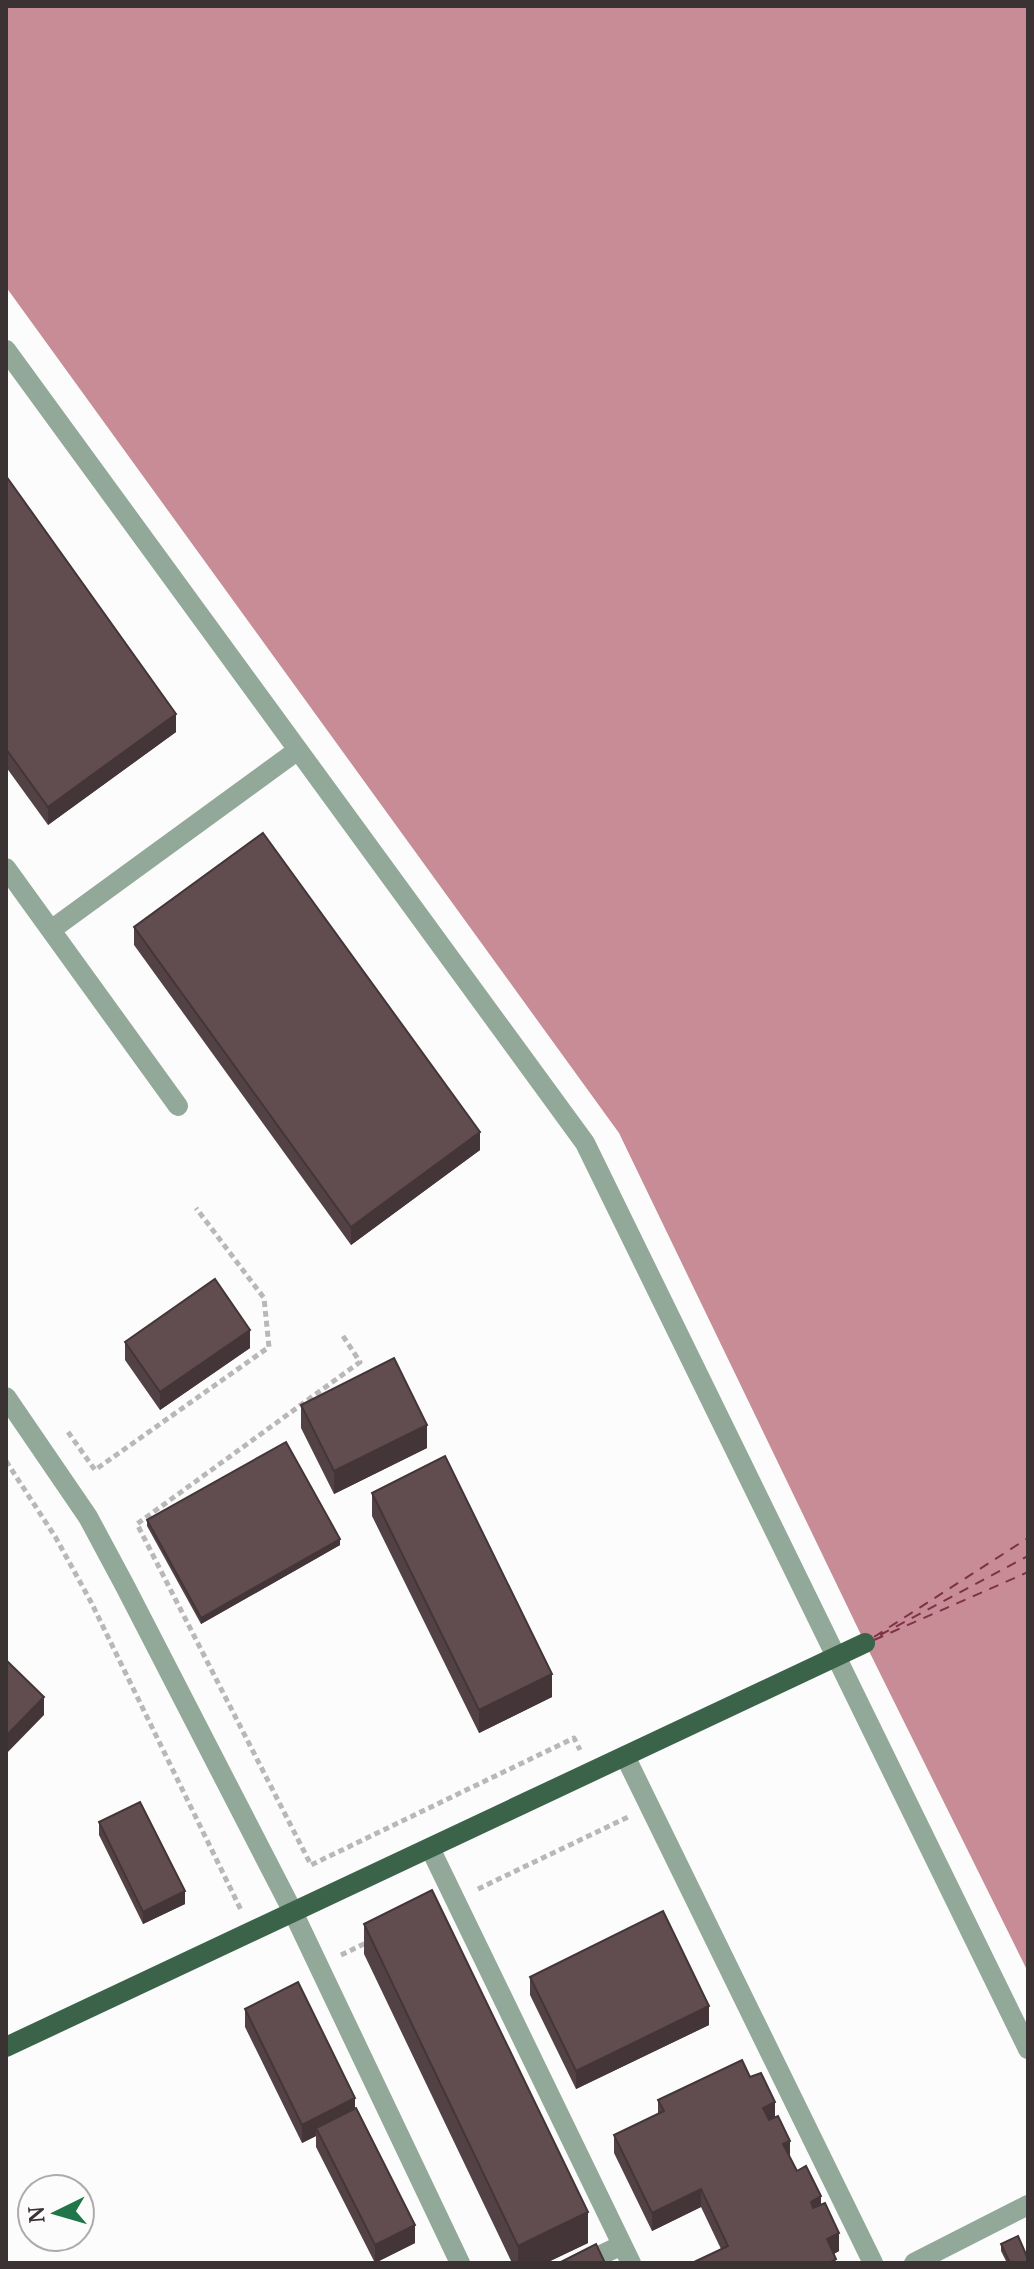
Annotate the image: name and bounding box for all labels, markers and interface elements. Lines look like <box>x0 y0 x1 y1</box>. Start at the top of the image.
north arrow <box>16 2173 96 2253</box>
text: N <box>20 2205 51 2224</box>

